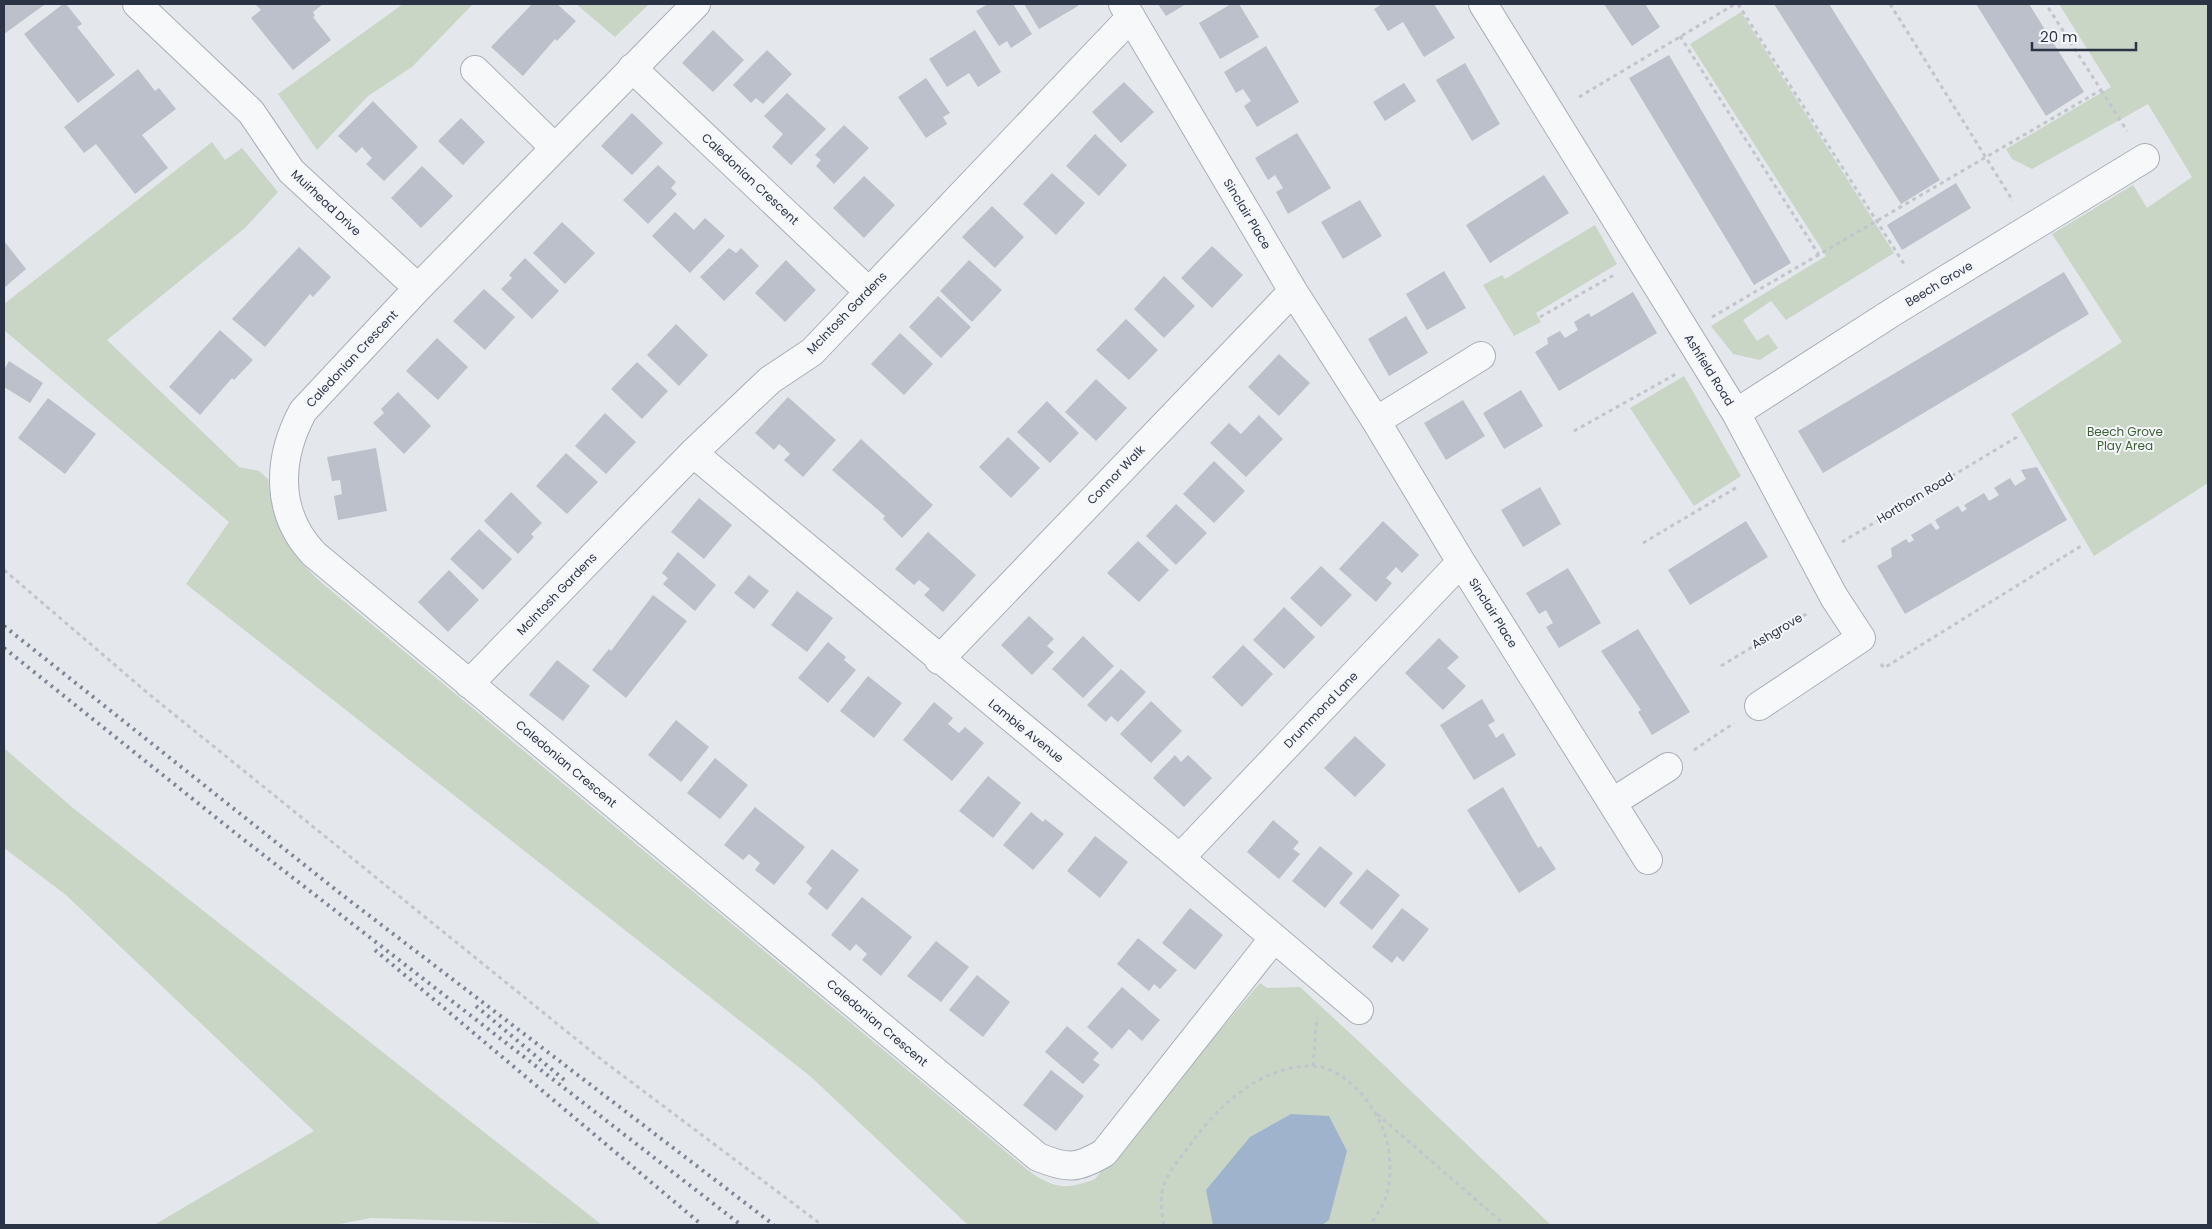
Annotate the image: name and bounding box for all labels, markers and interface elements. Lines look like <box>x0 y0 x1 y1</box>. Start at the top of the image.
scale bar <box>2032 20 2136 52</box>
text: 20 m <box>2040 26 2078 47</box>
street label: Caledonian Crescent <box>698 129 803 228</box>
street label: Muirhead Drive <box>288 166 365 240</box>
street label: Sinclair Place <box>1220 175 1275 252</box>
street label: Beech Grove <box>1902 257 1976 310</box>
street label: McIntosh Gardens <box>803 268 891 358</box>
street label: Caledonian Crescent <box>302 306 401 411</box>
street label: Ashfield Road <box>1681 331 1738 409</box>
park label: Beech Grove Play Area <box>2087 423 2163 454</box>
street label: Connor Walk <box>1083 441 1149 508</box>
street label: Horthorn Road <box>1873 468 1956 527</box>
street label: McIntosh Gardens <box>513 549 601 639</box>
street label: Sinclair Place <box>1465 575 1522 651</box>
street label: Ashgrove <box>1748 609 1805 652</box>
street label: Drummond Lane <box>1280 668 1362 752</box>
street label: Lambie Avenue <box>985 695 1068 766</box>
street label: Caledonian Crescent <box>512 716 621 811</box>
street label: Caledonian Crescent <box>823 975 932 1070</box>

